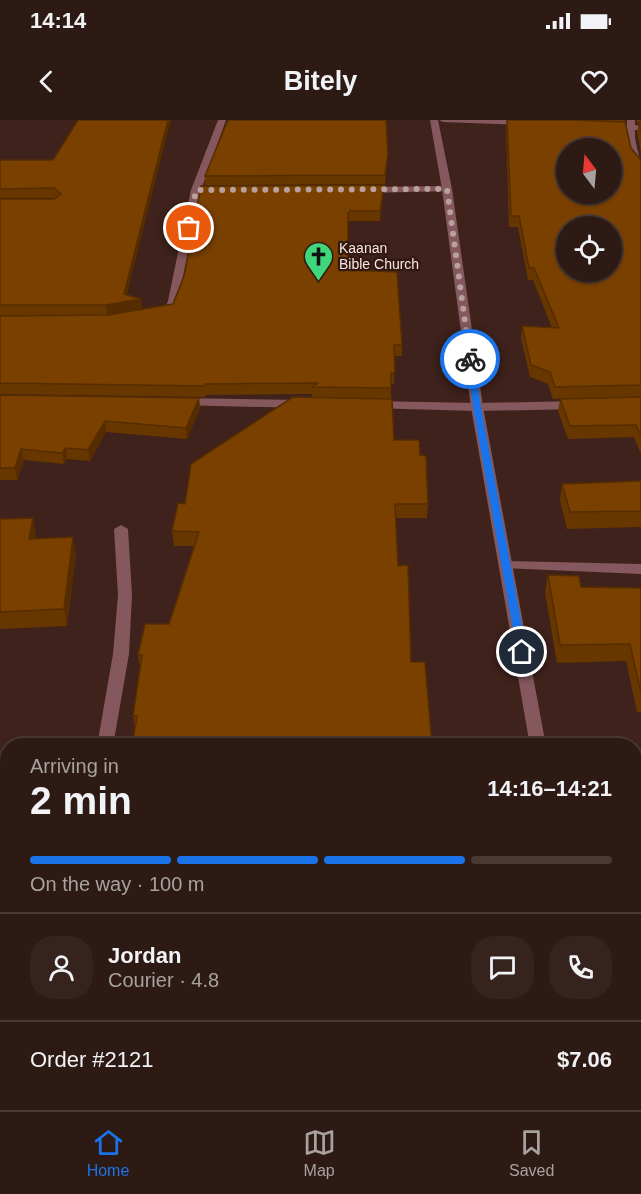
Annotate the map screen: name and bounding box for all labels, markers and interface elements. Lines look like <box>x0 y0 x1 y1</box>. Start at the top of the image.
text: 14:14 <box>30 8 86 33</box>
icon: back <box>30 65 63 98</box>
icon: heart <box>578 65 611 98</box>
text: Bitely <box>284 66 357 96</box>
north arrow <box>556 138 622 204</box>
map controls <box>556 138 622 282</box>
pin <box>163 202 214 253</box>
icon: bag <box>172 211 205 244</box>
button: locate <box>556 216 622 282</box>
church icon: Kaanan Bible Church <box>302 240 334 282</box>
place label: Kaanan Bible Church <box>339 240 419 272</box>
courier <box>440 329 500 389</box>
icon: bike <box>454 343 487 376</box>
pin <box>496 626 547 677</box>
icon: home <box>505 635 538 668</box>
text: Arriving in <box>30 755 119 777</box>
text: 14:16–14:21 <box>487 776 612 801</box>
text: 2 min <box>30 779 132 822</box>
text: On the way · 100 m <box>30 873 205 895</box>
button: person <box>30 936 93 999</box>
button: chat <box>471 936 534 999</box>
button: phone <box>549 936 612 999</box>
text: Jordan <box>108 943 181 968</box>
text: Courier · 4.8 <box>108 969 219 991</box>
text: Order #2121 <box>30 1047 154 1072</box>
text: $7.06 <box>557 1047 612 1072</box>
tab: Home <box>87 1126 129 1180</box>
tab: Map <box>303 1126 336 1180</box>
tab: Saved <box>509 1126 554 1180</box>

